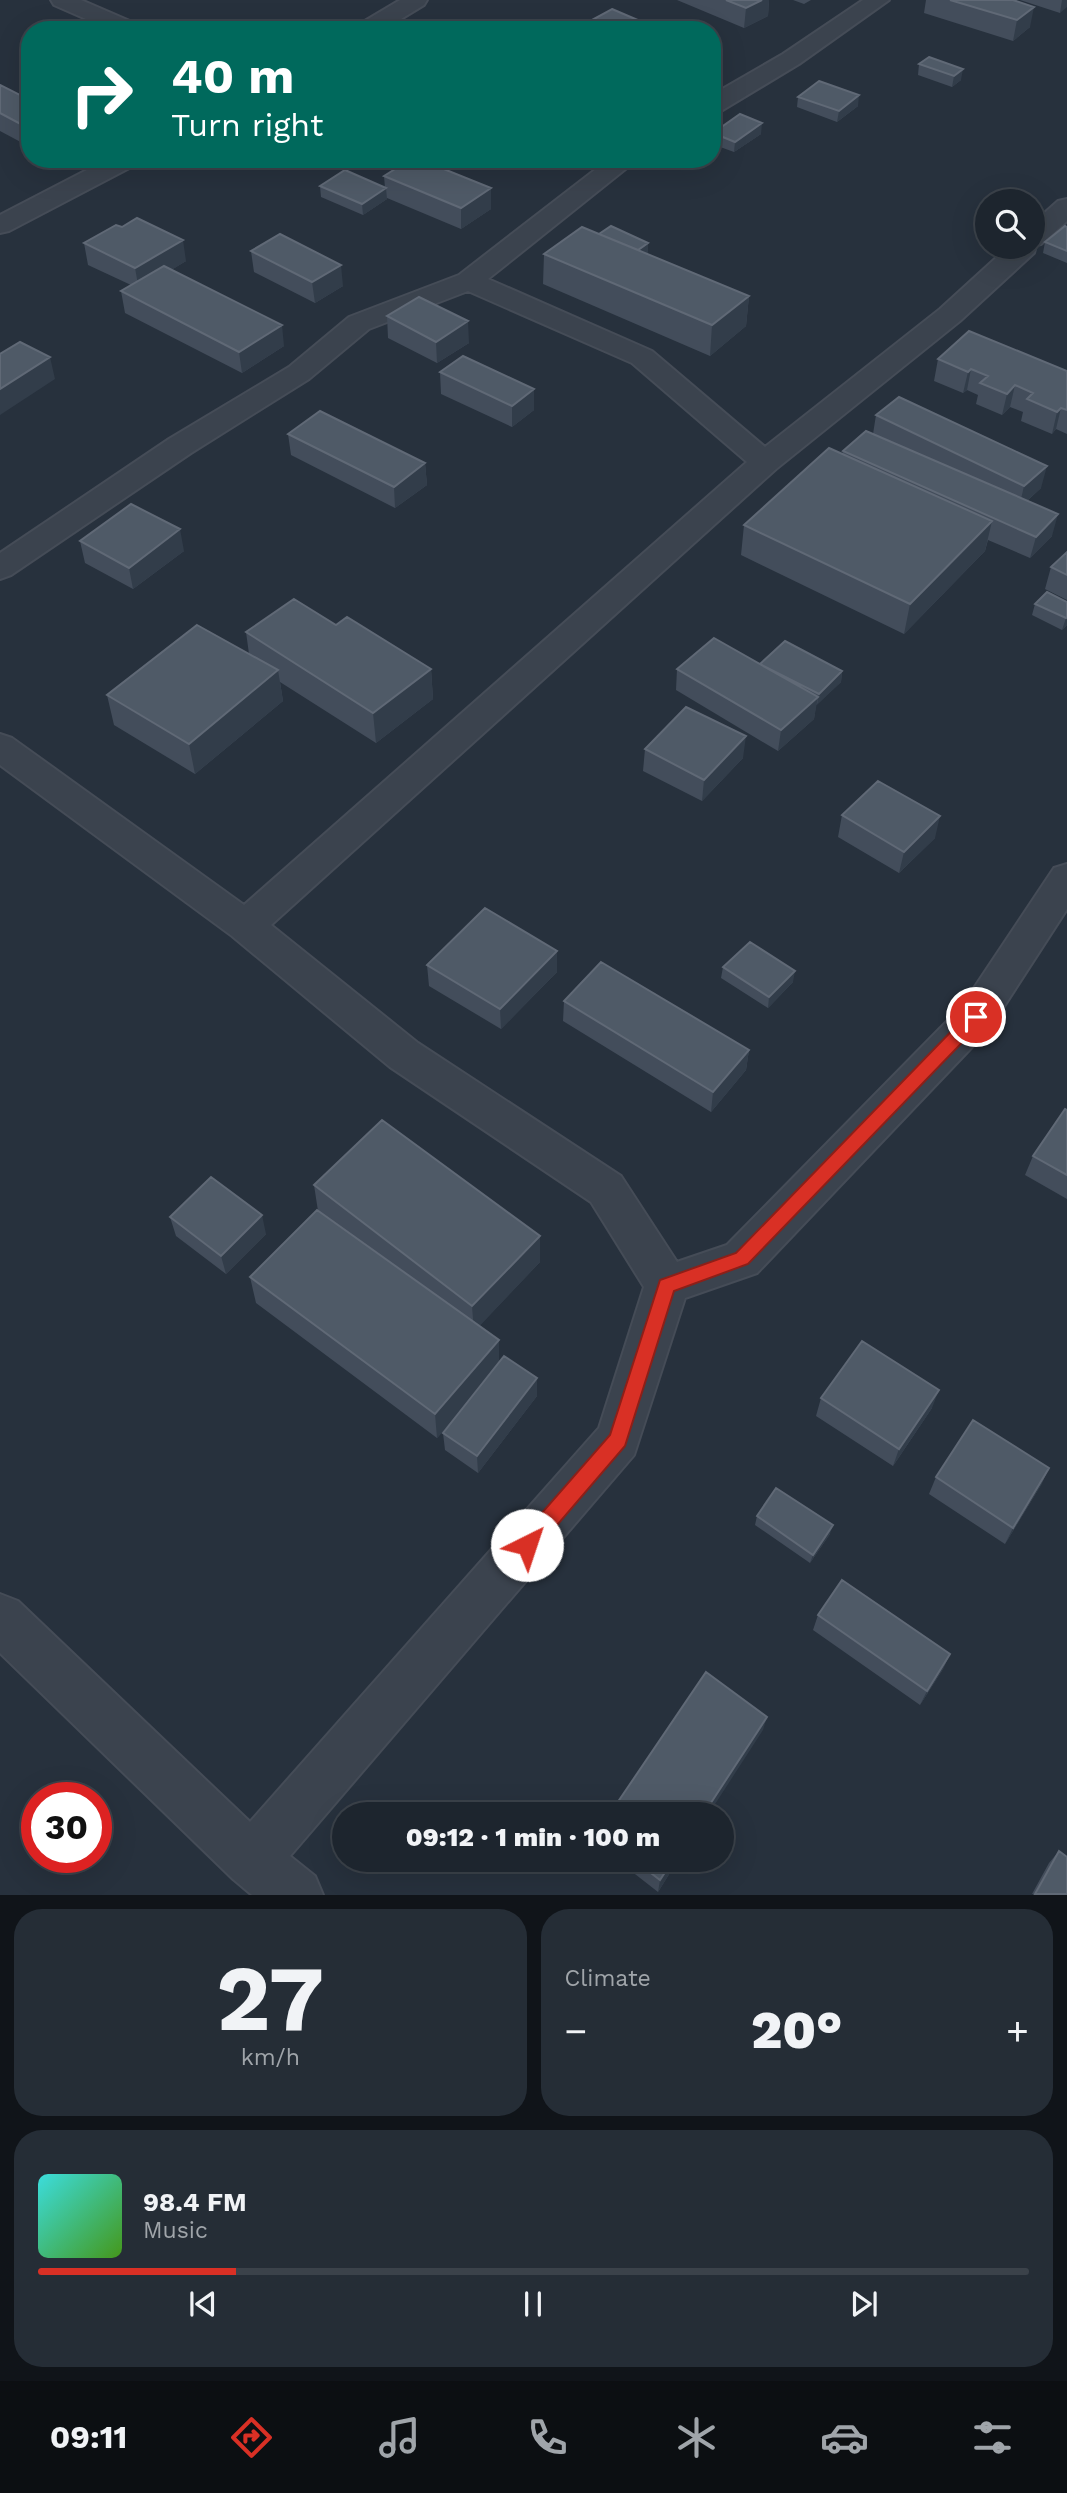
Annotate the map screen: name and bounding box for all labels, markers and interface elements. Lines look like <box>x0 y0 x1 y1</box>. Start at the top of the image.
text: 40 m <box>171 47 294 105</box>
icon: right <box>56 49 147 140</box>
text: Turn right <box>171 106 323 144</box>
map controls <box>975 189 1045 259</box>
button: search <box>975 189 1045 259</box>
pin <box>946 987 1006 1047</box>
icon: arrive <box>957 998 995 1036</box>
position arrow <box>490 1508 564 1582</box>
speed limit sign: 30 <box>21 1782 112 1873</box>
text: 09:12 · 1 min · 100 m <box>406 1822 660 1852</box>
text: 27 <box>216 1945 324 2052</box>
text: Climate <box>565 1965 651 1992</box>
text: 20° <box>751 2000 843 2061</box>
text: − <box>565 2009 587 2053</box>
text: + <box>1006 2009 1029 2053</box>
text: km/h <box>241 2044 300 2071</box>
text: 98.4 FM <box>143 2187 247 2217</box>
text: Music <box>143 2217 208 2244</box>
icon: previous <box>184 2285 222 2323</box>
icon: pause <box>514 2285 552 2323</box>
icon: next <box>845 2285 883 2323</box>
icon: directions <box>227 2413 276 2462</box>
icon: music <box>375 2413 424 2462</box>
icon: phone <box>523 2413 572 2462</box>
icon: climate <box>672 2413 721 2462</box>
icon: car <box>820 2413 869 2462</box>
icon: filters <box>968 2413 1017 2462</box>
text: 09:11 <box>50 2418 127 2456</box>

